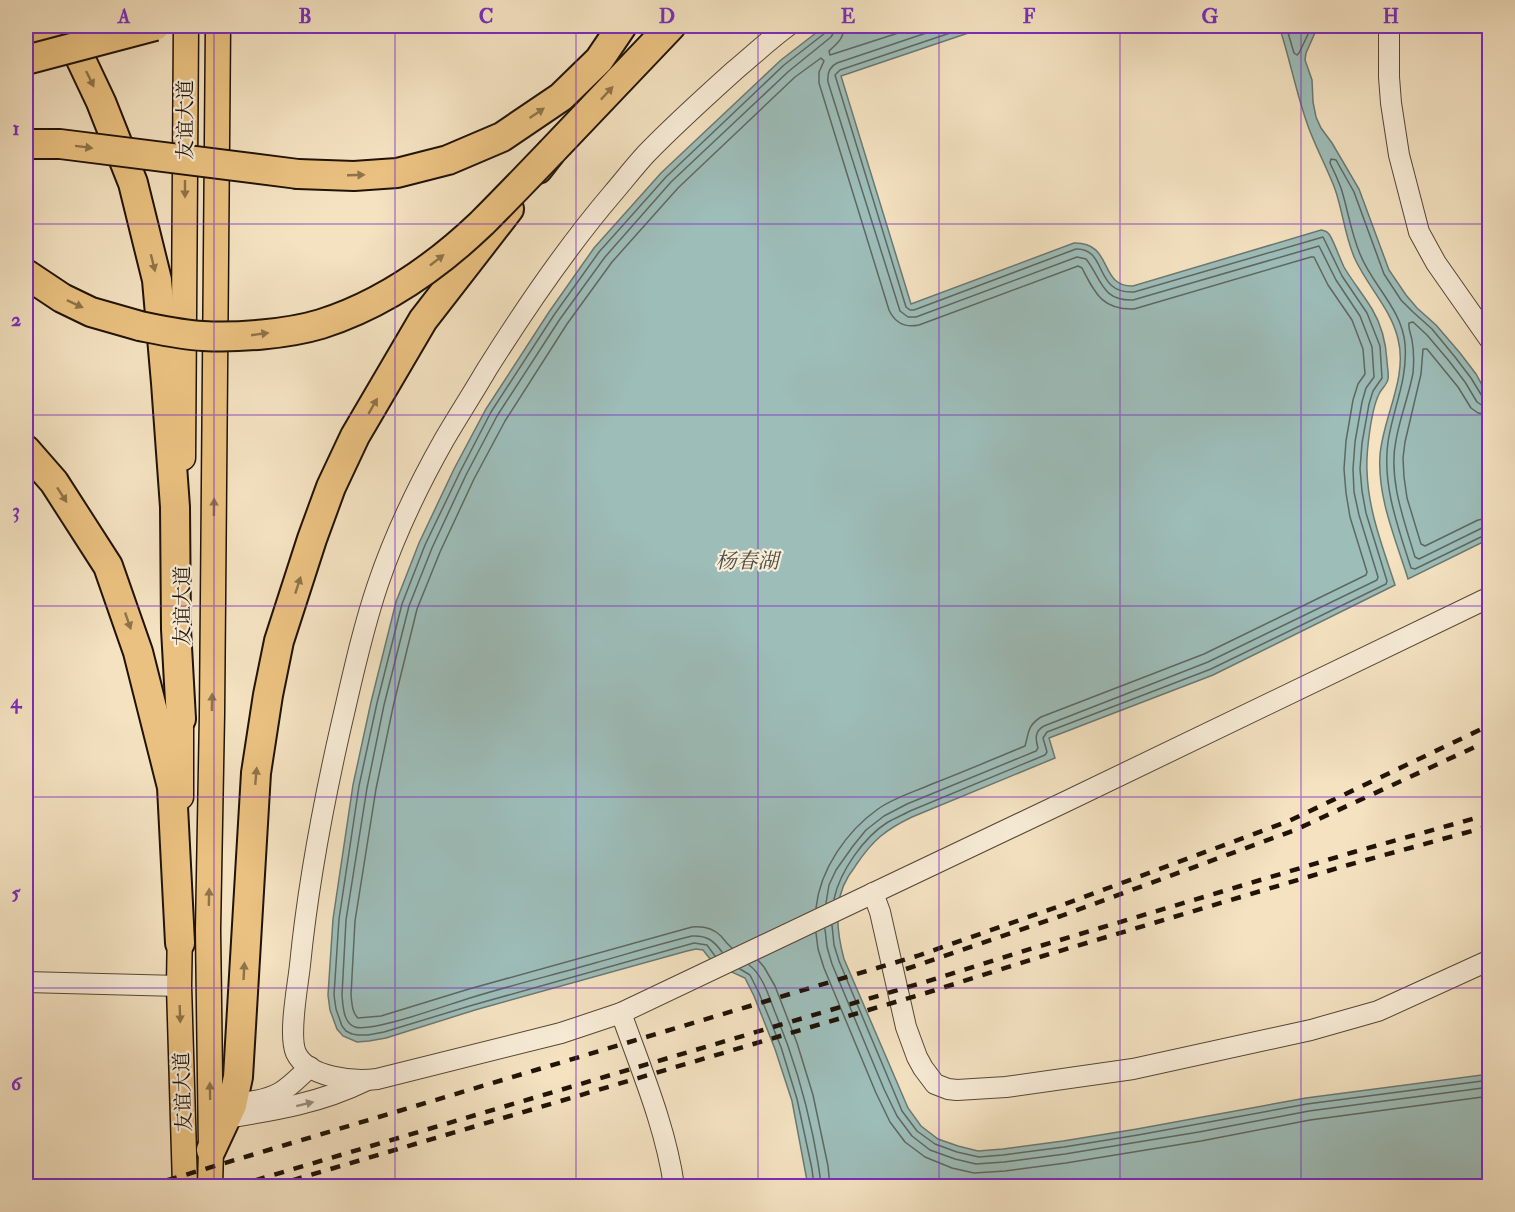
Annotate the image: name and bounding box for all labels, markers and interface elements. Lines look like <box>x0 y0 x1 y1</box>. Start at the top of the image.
text: A <box>117 4 131 29</box>
text: B <box>298 4 312 29</box>
text: C <box>479 4 493 29</box>
text: D <box>659 4 675 29</box>
text: E <box>841 4 856 29</box>
text: F <box>1023 4 1036 29</box>
text: G <box>1202 4 1219 29</box>
text: H <box>1383 4 1399 29</box>
one-way arrow <box>85 70 94 87</box>
street label: 友谊大道 <box>173 80 198 160</box>
one-way arrow <box>600 86 613 101</box>
one-way arrow <box>529 107 545 119</box>
text: 1 <box>12 116 20 141</box>
one-way arrow <box>74 143 93 152</box>
one-way arrow <box>347 171 366 180</box>
one-way arrow <box>180 179 190 198</box>
one-way arrow <box>148 254 158 272</box>
one-way arrow <box>430 255 445 267</box>
one-way arrow <box>67 300 84 309</box>
text: 2 <box>11 307 21 332</box>
one-way arrow <box>251 330 270 339</box>
one-way arrow <box>368 397 378 414</box>
one-way arrow <box>57 487 68 503</box>
one-way arrow <box>209 497 219 516</box>
text: 3 <box>12 498 20 523</box>
water label: 杨春湖 <box>716 548 782 575</box>
street label: 友谊大道 <box>170 566 195 646</box>
one-way arrow <box>293 576 303 594</box>
one-way arrow <box>123 613 133 631</box>
text: 4 <box>10 689 23 714</box>
one-way arrow <box>207 692 217 711</box>
one-way arrow <box>251 767 261 786</box>
text: 5 <box>12 880 22 905</box>
one-way arrow <box>204 887 214 906</box>
one-way arrow <box>239 961 249 980</box>
one-way arrow <box>176 1004 185 1023</box>
street label: 友谊大道 <box>169 1052 197 1132</box>
text: 6 <box>11 1071 23 1096</box>
one-way arrow <box>206 1082 215 1101</box>
one-way arrow <box>296 1098 314 1108</box>

